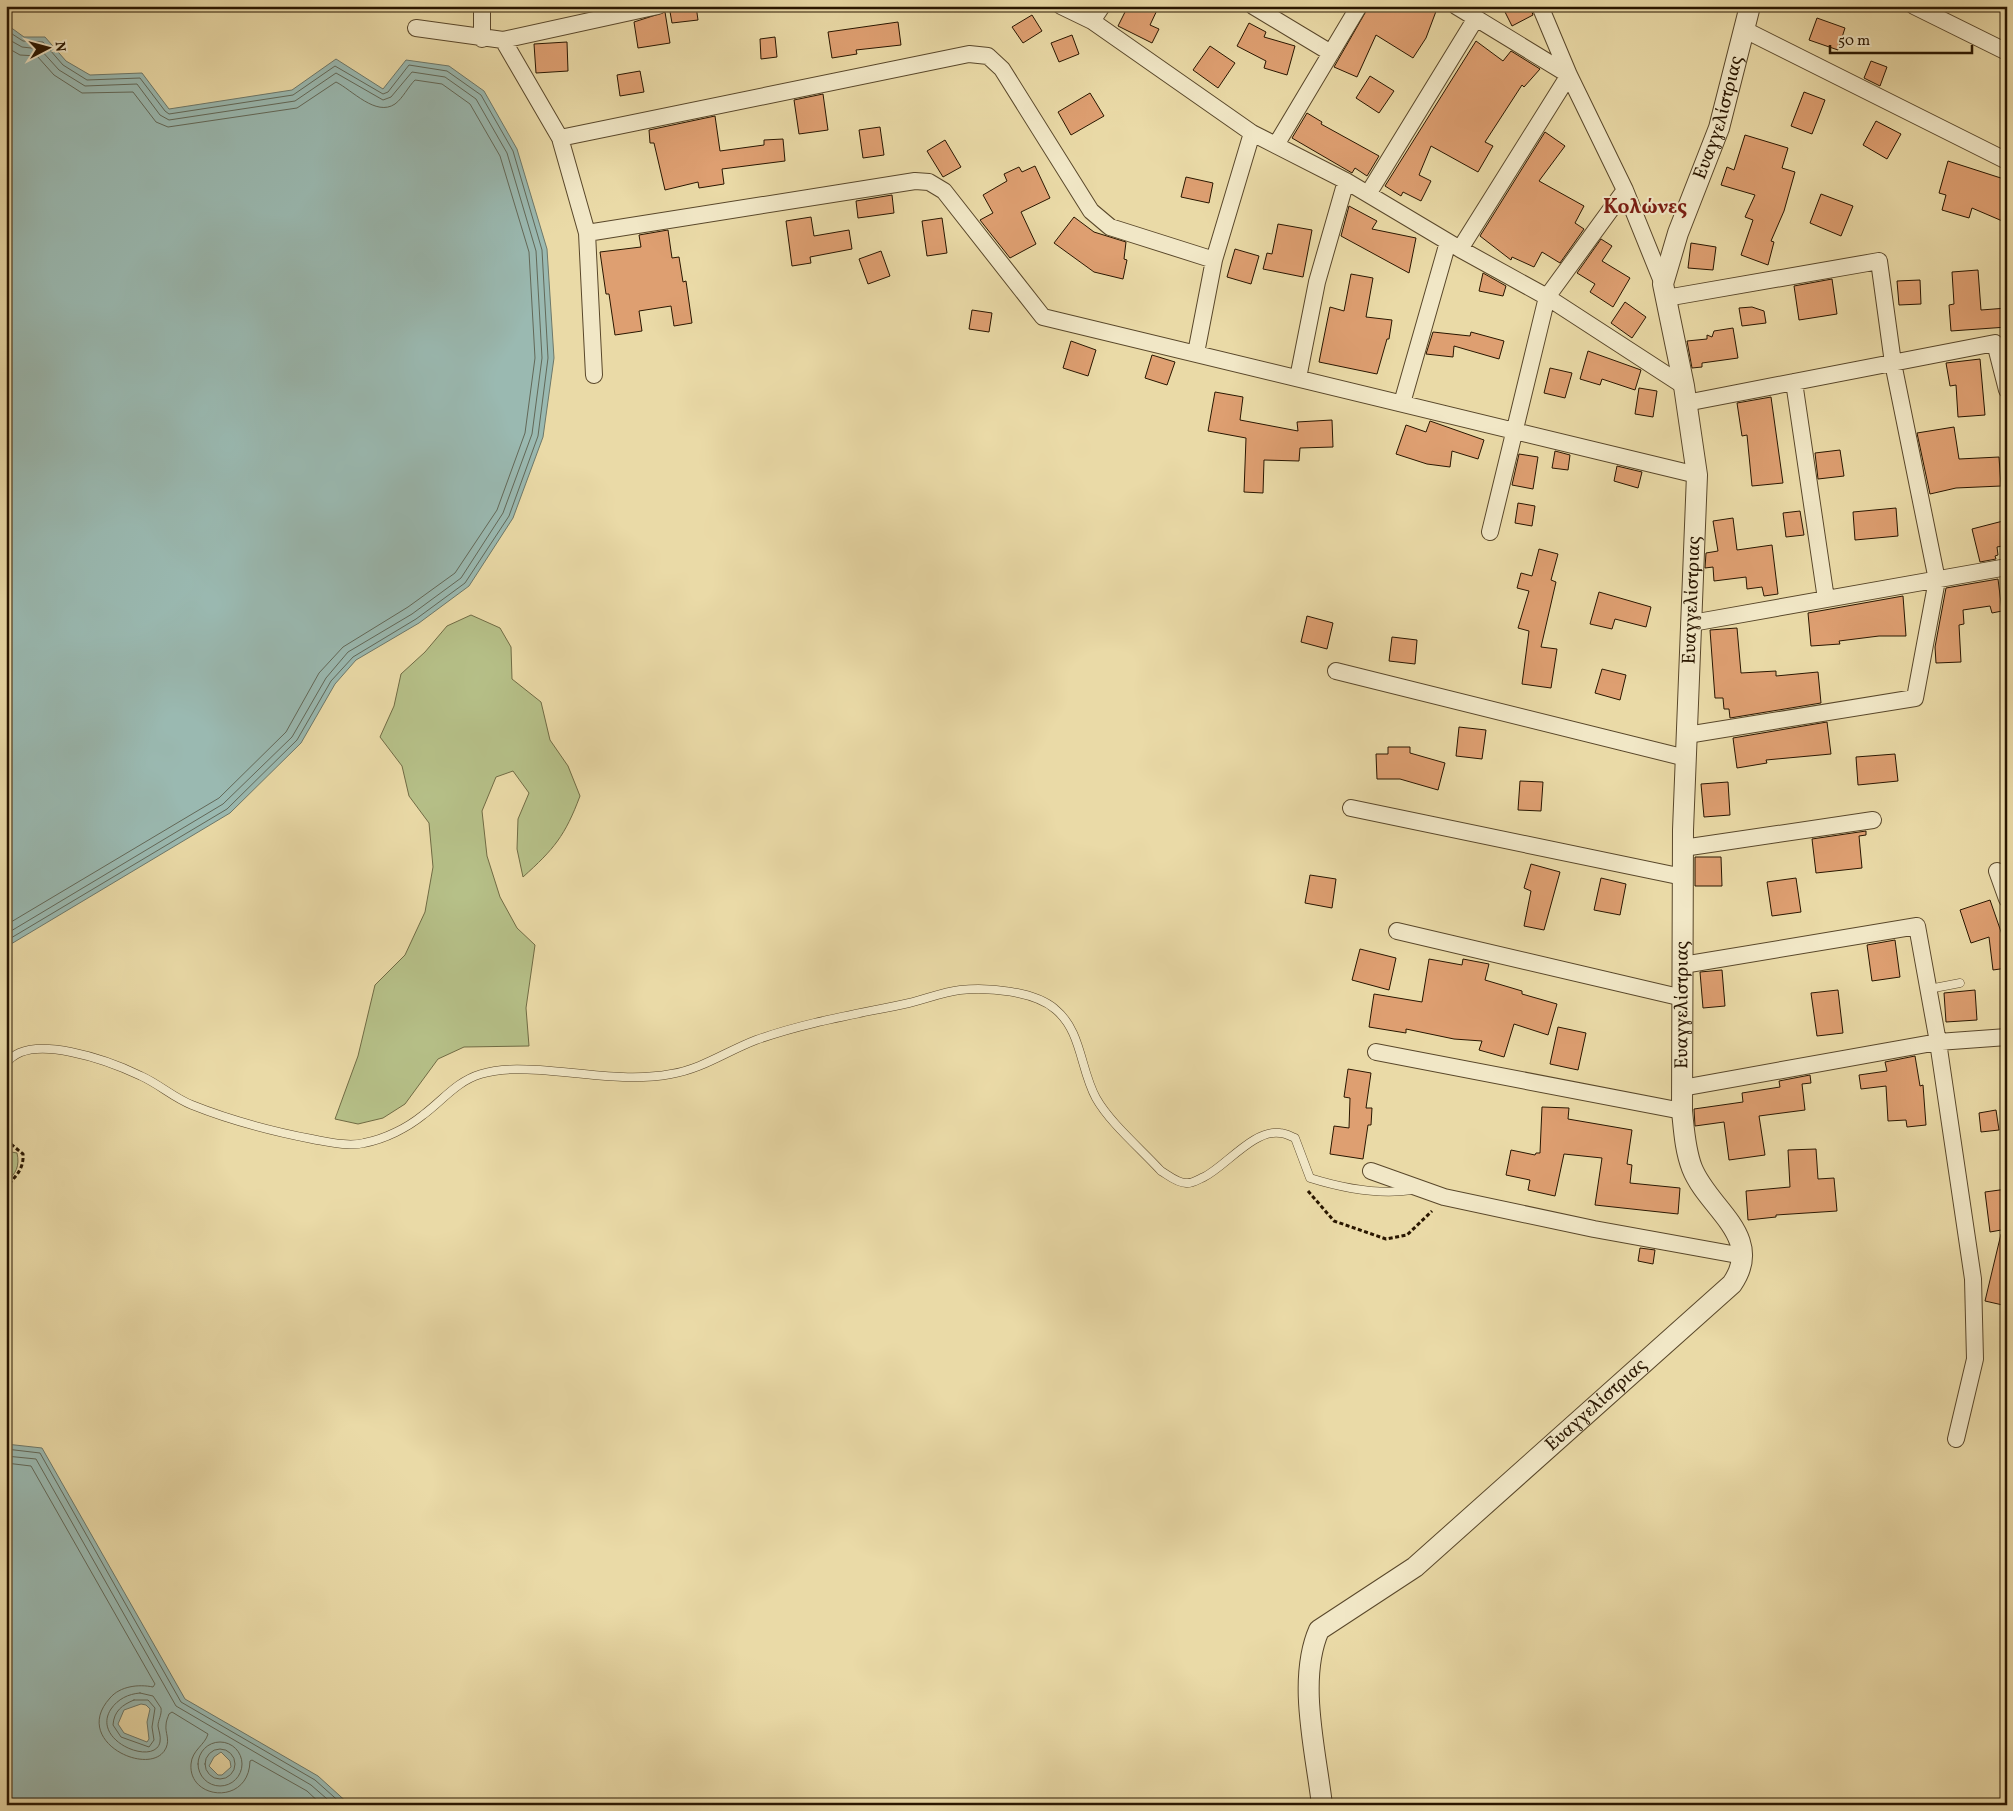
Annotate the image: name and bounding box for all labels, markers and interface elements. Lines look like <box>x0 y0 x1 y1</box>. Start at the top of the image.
north arrow <box>22 22 72 72</box>
scale bar <box>1830 22 1973 54</box>
text: 50 m <box>1838 31 1870 52</box>
text: N <box>49 41 69 53</box>
street label: Ευαγγελίστριας <box>1687 53 1750 183</box>
district label: Κολώνες <box>1603 193 1687 222</box>
street label: Ευαγγελίστριας <box>1677 536 1708 665</box>
street label: Ευαγγελίστριας <box>1669 941 1696 1069</box>
street label: Ευαγγελίστριας <box>1540 1353 1653 1458</box>

